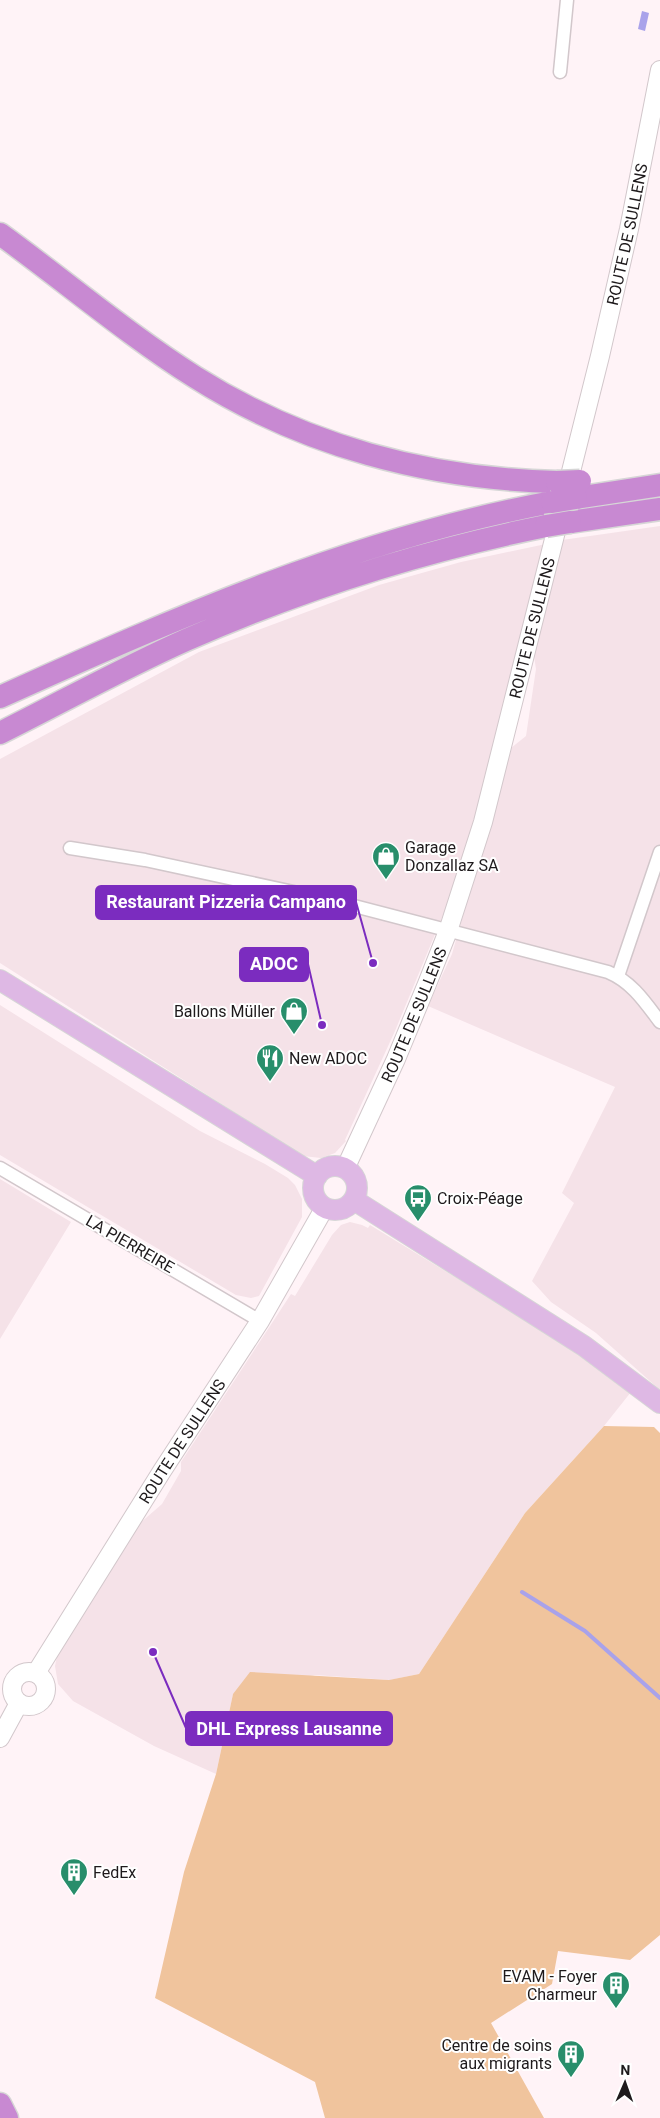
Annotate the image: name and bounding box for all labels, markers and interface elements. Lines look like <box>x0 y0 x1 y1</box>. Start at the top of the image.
street label: ROUTE DE SULLENS <box>602 162 651 307</box>
street label: ROUTE DE SULLENS <box>505 555 559 700</box>
place label: Garage Donzallaz SA <box>405 838 499 875</box>
shop icon: Garage Donzallaz SA <box>371 841 401 880</box>
callout: Restaurant Pizzeria Campano <box>96 886 356 919</box>
text: Restaurant Pizzeria Campano <box>106 891 346 912</box>
street label: ROUTE DE SULLENS <box>377 944 450 1085</box>
callout: ADOC <box>240 948 308 981</box>
text: ADOC <box>250 953 298 974</box>
shop icon: Ballons Müller <box>279 996 309 1035</box>
place label: Ballons Müller <box>174 1002 276 1021</box>
restaurant icon: New ADOC <box>255 1043 285 1082</box>
place label: New ADOC <box>289 1049 367 1068</box>
bus stop icon: Croix-Péage <box>403 1183 433 1222</box>
place label: Croix-Péage <box>437 1189 523 1208</box>
street label: LA PIERREIRE <box>82 1211 178 1277</box>
street label: ROUTE DE SULLENS <box>135 1375 229 1507</box>
callout: DHL Express Lausanne <box>186 1712 392 1745</box>
text: DHL Express Lausanne <box>196 1718 382 1739</box>
building icon: FedEx <box>59 1857 89 1896</box>
place label: FedEx <box>93 1863 136 1882</box>
place label: EVAM - Foyer Charmeur <box>502 1967 598 2004</box>
building icon: EVAM - Foyer Charmeur <box>601 1970 631 2009</box>
place label: Centre de soins aux migrants <box>441 2036 552 2073</box>
building icon: Centre de soins aux migrants <box>556 2039 586 2078</box>
north arrow <box>600 2058 650 2108</box>
text: N <box>620 2062 631 2078</box>

